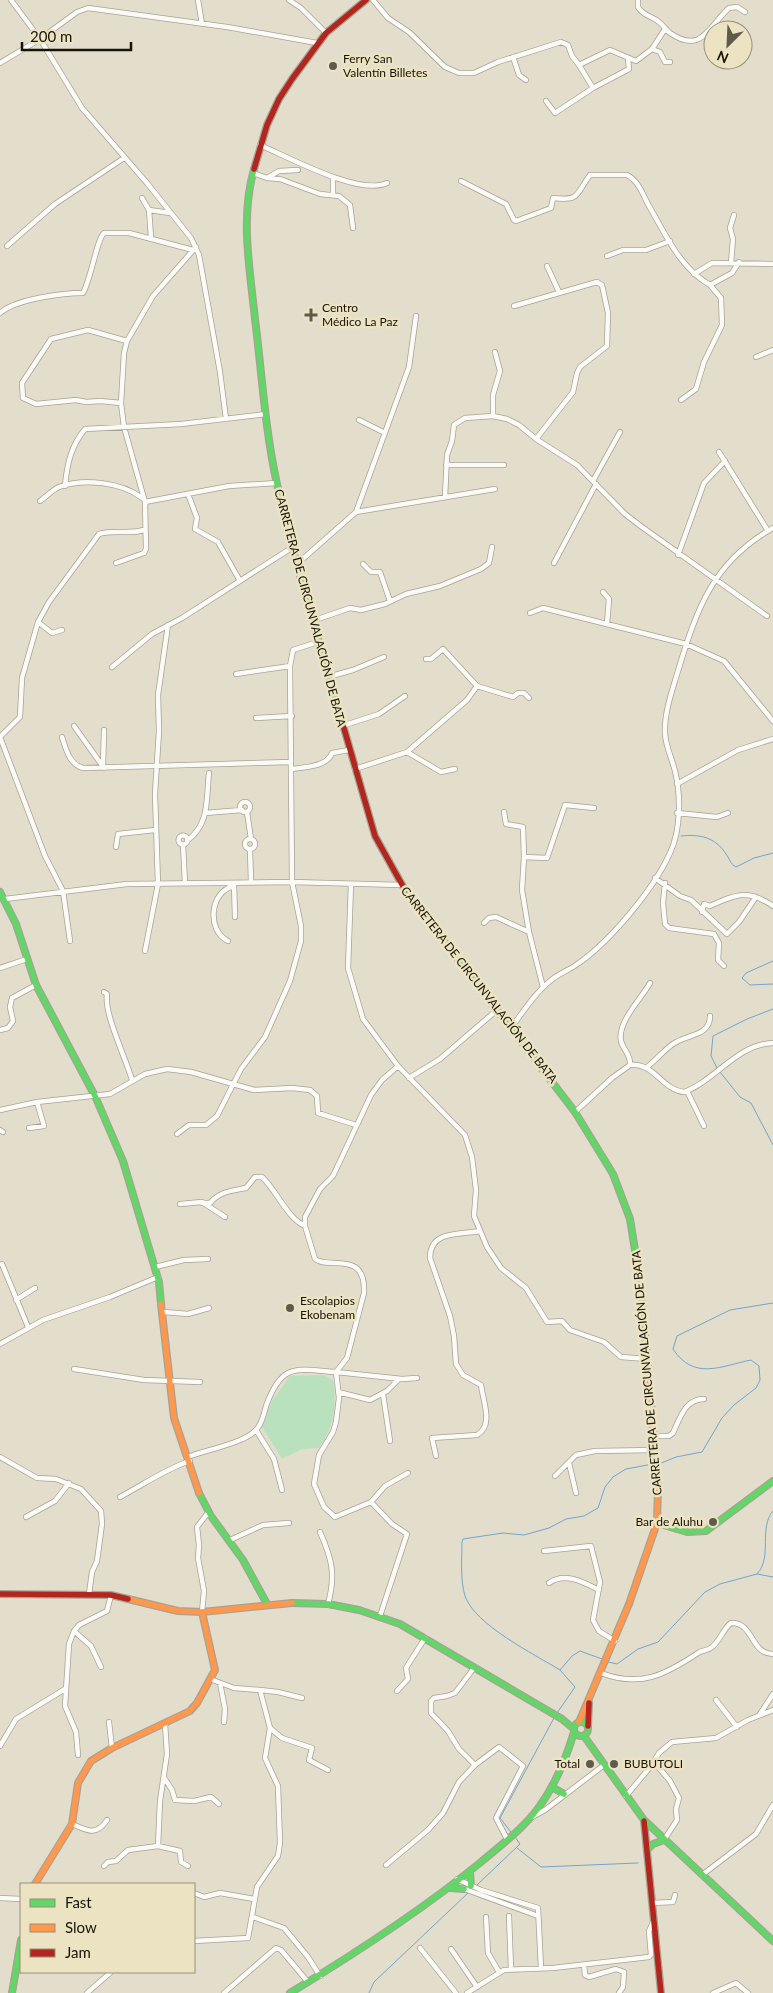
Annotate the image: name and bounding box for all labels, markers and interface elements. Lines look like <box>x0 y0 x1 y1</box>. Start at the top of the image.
scale bar <box>22 20 131 52</box>
north arrow <box>703 20 753 70</box>
text: 200 m <box>30 27 72 45</box>
text: N <box>714 47 731 67</box>
place label: Ferry San Valentín Billetes <box>343 51 427 80</box>
marker: Ferry San Valentín Billetes <box>327 60 339 72</box>
place label: Centro Médico La Paz <box>322 300 399 329</box>
marker: Centro Médico La Paz <box>304 308 318 322</box>
street label: CARRETERA DE CIRCUNVALACIÓN DE BATA <box>271 487 350 729</box>
street label: CARRETERA DE CIRCUNVALACIÓN DE BATA <box>398 883 561 1087</box>
street label: CARRETERA DE CIRCUNVALACIÓN DE BATA <box>628 1249 665 1496</box>
place label: Escolapios Ekobenam <box>300 1293 355 1322</box>
marker: Escolapios Ekobenam <box>284 1302 296 1314</box>
place label: Bar de Aluhu <box>635 1514 703 1529</box>
marker: Bar de Aluhu <box>707 1516 719 1528</box>
place label: Total <box>555 1756 580 1771</box>
place label: BUBUTOLI <box>624 1756 683 1771</box>
marker: Total <box>584 1758 596 1770</box>
marker: BUBUTOLI <box>608 1758 620 1770</box>
legend <box>20 1883 195 1973</box>
text: Fast <box>65 1893 92 1911</box>
text: Slow <box>65 1918 97 1936</box>
text: Jam <box>65 1943 91 1961</box>

